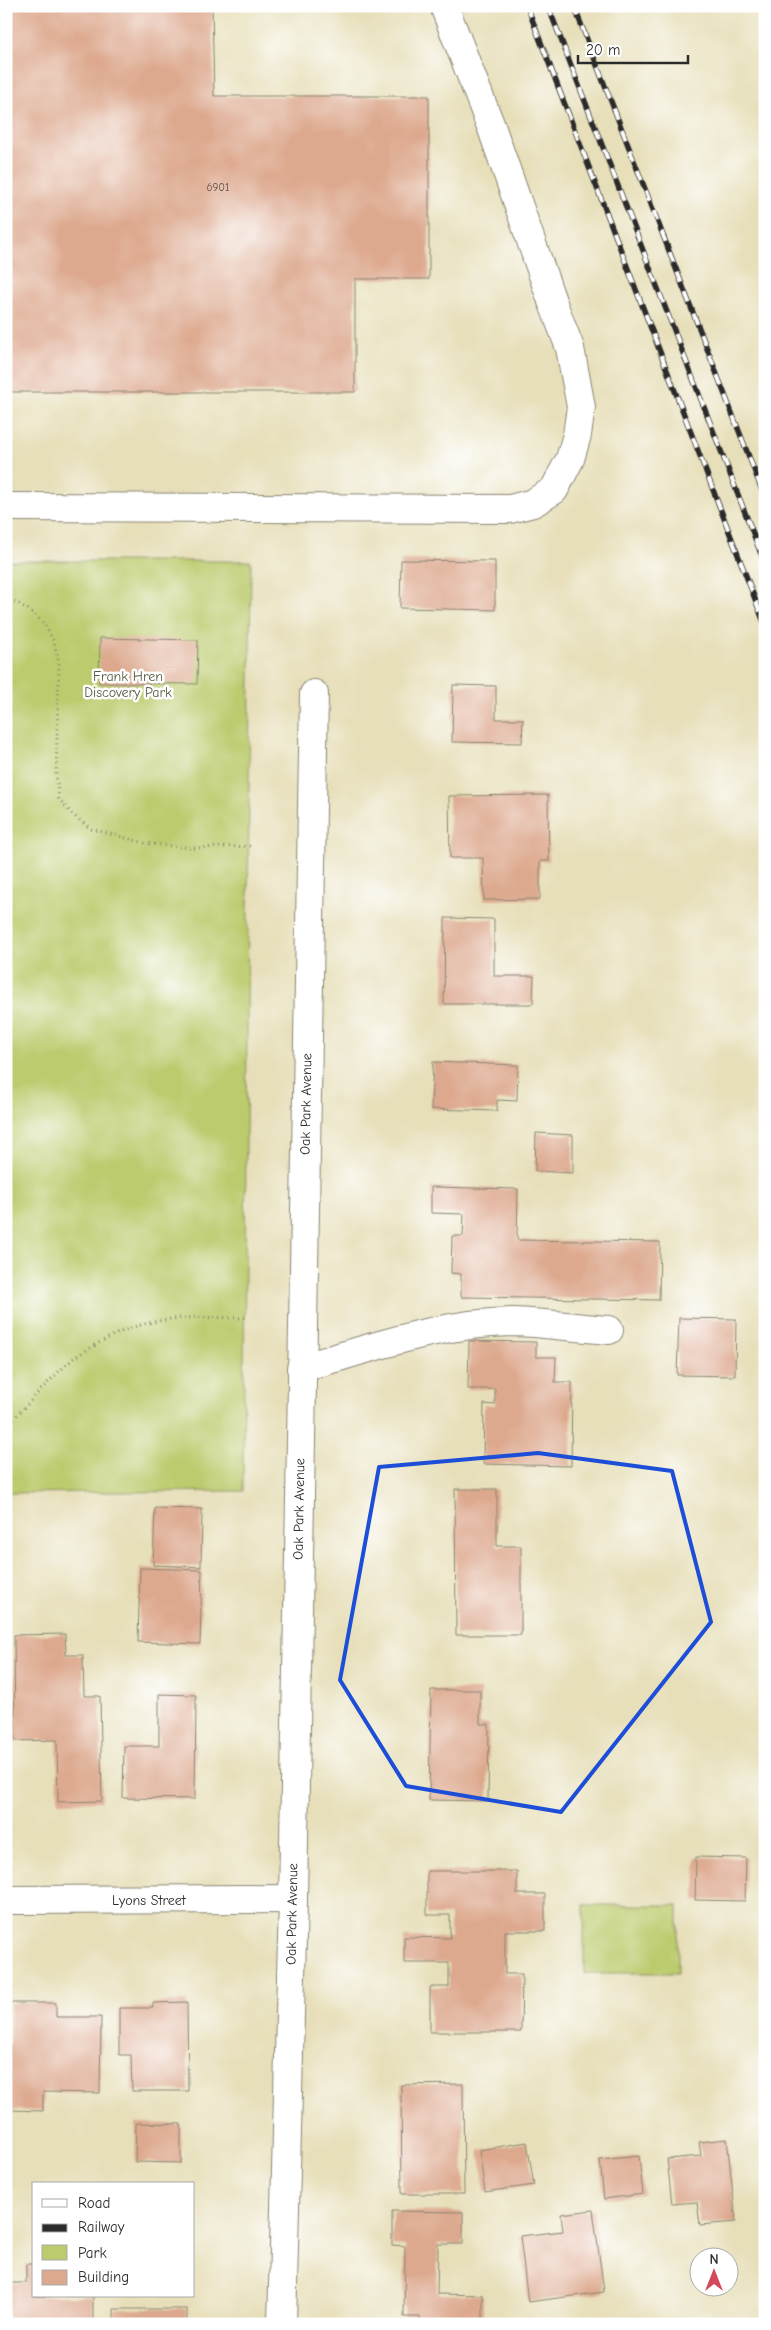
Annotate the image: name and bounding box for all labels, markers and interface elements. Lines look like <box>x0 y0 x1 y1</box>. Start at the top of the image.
scale bar <box>578 32 688 64</box>
text: 20 m <box>586 41 620 59</box>
house number: 6901 <box>207 181 229 194</box>
park label: Frank Hren Discovery Park <box>84 668 172 701</box>
street label: Oak Park Avenue <box>297 1053 315 1155</box>
street label: Oak Park Avenue <box>290 1458 308 1560</box>
street label: Oak Park Avenue <box>283 1863 301 1965</box>
street label: Lyons Street <box>112 1892 187 1909</box>
legend <box>32 2182 195 2298</box>
text: Road <box>78 2194 110 2212</box>
text: Railway <box>78 2218 125 2236</box>
text: Park <box>78 2244 107 2262</box>
north arrow <box>688 2248 738 2298</box>
text: N <box>709 2251 719 2268</box>
text: Building <box>78 2268 129 2286</box>

